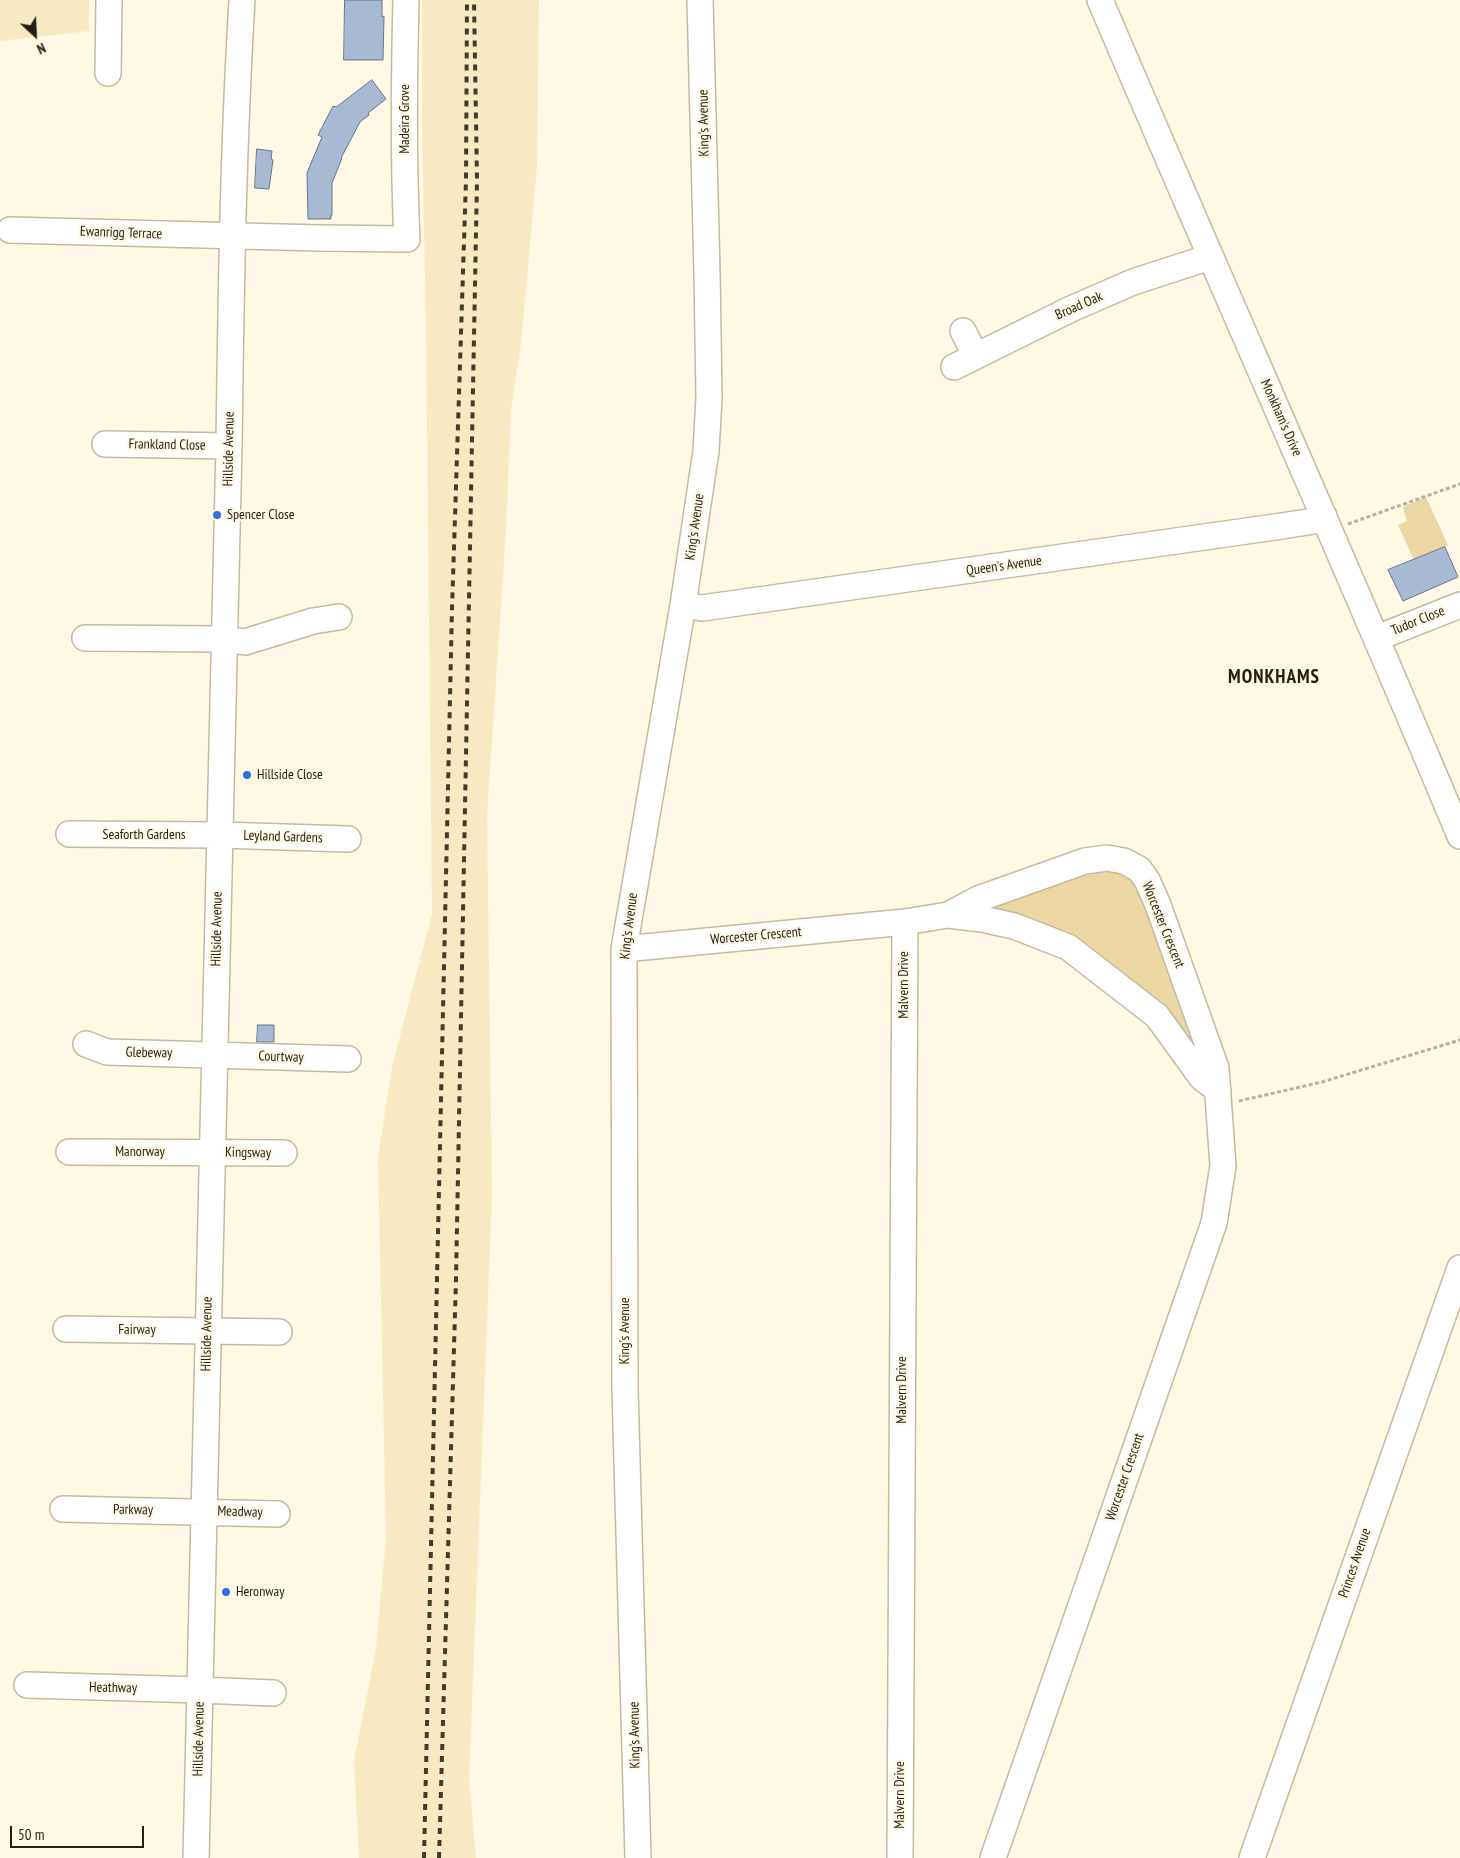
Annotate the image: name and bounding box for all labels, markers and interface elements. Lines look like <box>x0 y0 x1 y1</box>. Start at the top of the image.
north arrow <box>10 10 60 60</box>
text: N <box>34 39 49 58</box>
street label: Madeira Grove <box>397 84 413 154</box>
street label: King's Avenue <box>695 89 713 157</box>
street label: Ewanrigg Terrace <box>80 223 162 243</box>
street label: Broad Oak <box>1053 288 1105 324</box>
street label: Monkham's Drive <box>1257 377 1305 459</box>
street label: Hillside Avenue <box>220 411 238 487</box>
street label: Frankland Close <box>128 436 206 454</box>
street label: King's Avenue <box>682 493 708 561</box>
place label: Spencer Close <box>227 507 295 523</box>
marker: Spencer Close <box>211 509 223 521</box>
street label: Queen's Avenue <box>965 552 1043 580</box>
street label: Tudor Close <box>1389 603 1447 639</box>
district label: MONKHAMS <box>1227 667 1321 689</box>
place label: Hillside Close <box>257 767 323 783</box>
marker: Hillside Close <box>241 769 253 781</box>
street label: Seaforth Gardens <box>102 827 186 843</box>
street label: Leyland Gardens <box>243 827 323 847</box>
street label: Worcester Crescent <box>1138 879 1188 971</box>
street label: Hillside Avenue <box>208 891 226 967</box>
street label: King's Avenue <box>617 892 641 960</box>
street label: Worcester Crescent <box>710 924 802 948</box>
street label: Malvern Drive <box>896 951 912 1019</box>
street label: Glebeway <box>125 1044 173 1062</box>
street label: Courtway <box>258 1048 304 1066</box>
street label: Manorway <box>115 1144 165 1160</box>
street label: Kingsway <box>225 1144 271 1162</box>
street label: Hillside Avenue <box>198 1296 216 1372</box>
street label: King's Avenue <box>617 1297 633 1365</box>
street label: Fairway <box>118 1322 156 1338</box>
street label: Malvern Drive <box>894 1356 910 1424</box>
street label: Worcester Crescent <box>1102 1431 1148 1523</box>
street label: Parkway <box>113 1501 153 1519</box>
street label: Meadway <box>217 1503 263 1521</box>
street label: Princes Avenue <box>1335 1526 1375 1600</box>
place label: Heronway <box>236 1584 284 1600</box>
marker: Heronway <box>220 1586 232 1598</box>
street label: Heathway <box>89 1679 137 1697</box>
street label: Hillside Avenue <box>190 1701 208 1777</box>
street label: King's Avenue <box>626 1701 644 1769</box>
street label: Malvern Drive <box>892 1761 908 1829</box>
scale bar <box>12 1816 146 1848</box>
text: 50 m <box>18 1825 44 1844</box>

